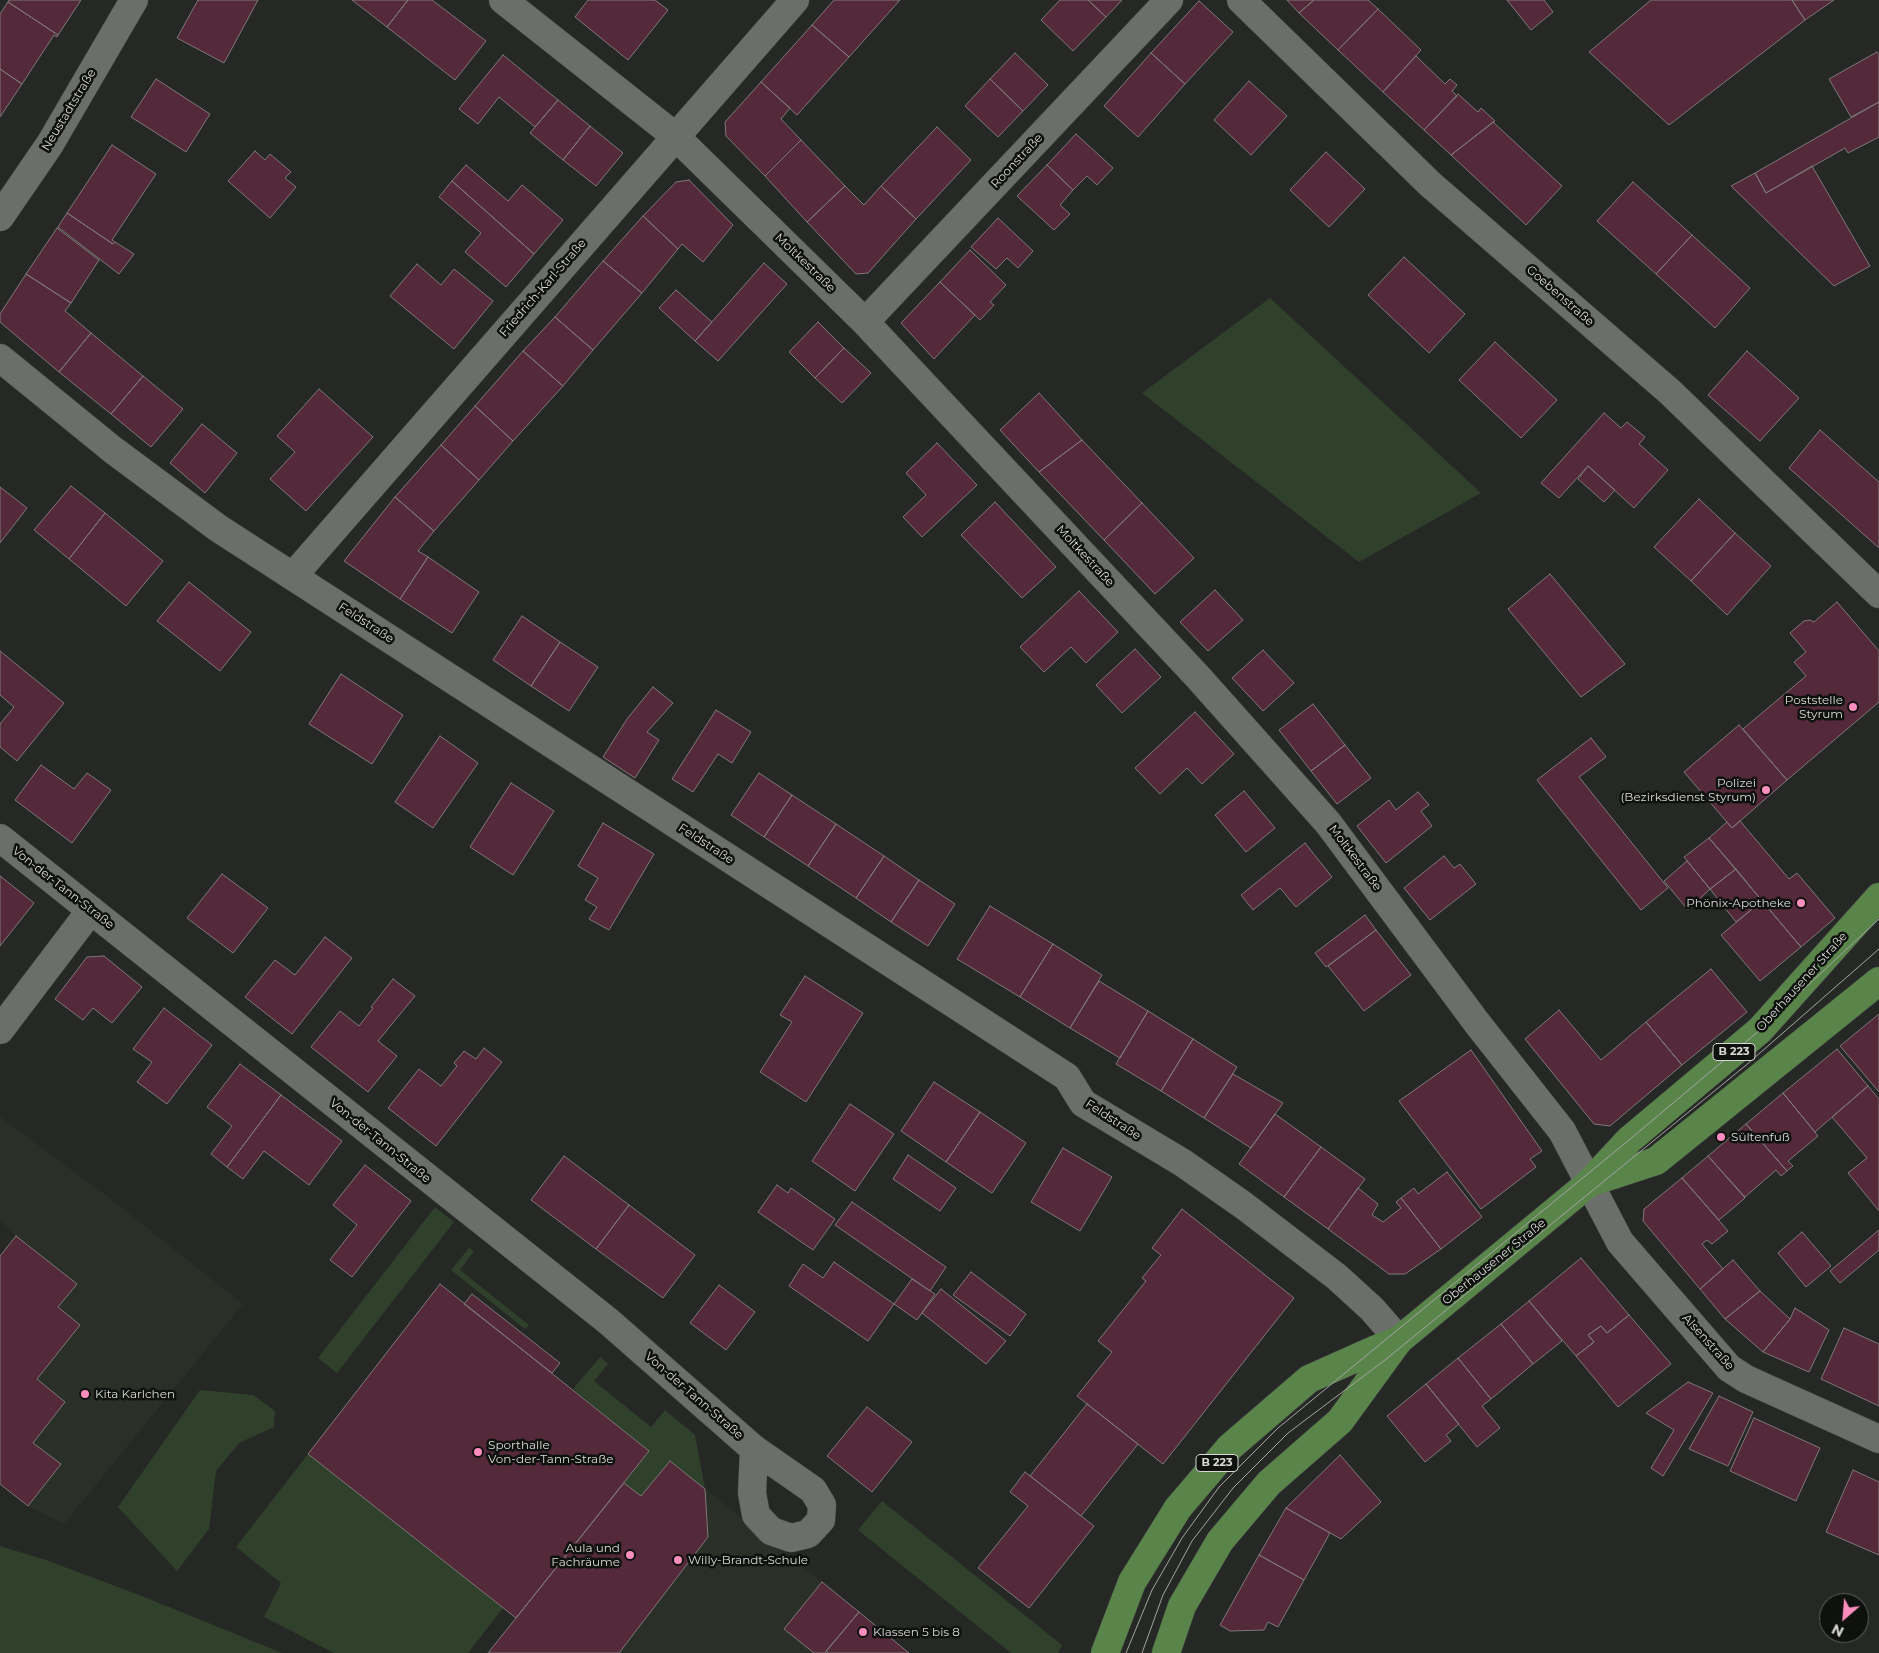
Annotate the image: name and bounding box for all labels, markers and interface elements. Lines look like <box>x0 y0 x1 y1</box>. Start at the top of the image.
street label: Neustadtstraße <box>39 66 99 154</box>
street label: Roonstraße <box>988 131 1046 191</box>
street label: Moltkestraße <box>772 231 838 295</box>
street label: Friedrich-Karl-Straße <box>497 236 589 340</box>
street label: Goebenstraße <box>1523 263 1597 329</box>
street label: Moltkestraße <box>1053 522 1117 590</box>
street label: Feldstraße <box>335 600 397 646</box>
place label: Poststelle Styrum <box>1785 693 1843 721</box>
marker: Poststelle Styrum <box>1847 701 1859 713</box>
place label: Polizei (Bezirksdienst Styrum) <box>1620 776 1756 804</box>
marker: Polizei (Bezirksdienst Styrum) <box>1760 784 1772 796</box>
street label: Feldstraße <box>675 821 737 867</box>
street label: Moltkestraße <box>1326 822 1384 894</box>
street label: Von-der-Tann-Straße <box>9 844 117 932</box>
place label: Phönix-Apotheke <box>1686 896 1791 910</box>
marker: Phönix-Apotheke <box>1795 897 1807 909</box>
street label: Oberhausener Straße <box>1754 929 1850 1035</box>
road number: B 223 <box>1713 1044 1755 1060</box>
street label: Von-der-Tann-Straße <box>327 1096 433 1186</box>
street label: Feldstraße <box>1082 1097 1144 1143</box>
place label: Sültenfuß <box>1731 1130 1790 1144</box>
marker: Sültenfuß <box>1715 1131 1727 1143</box>
street label: Oberhausener Straße <box>1439 1216 1549 1308</box>
street label: Alsenstraße <box>1679 1311 1737 1373</box>
street label: Von-der-Tann-Straße <box>642 1349 746 1443</box>
place label: Kita Karlchen <box>95 1387 175 1401</box>
marker: Kita Karlchen <box>79 1388 91 1400</box>
place label: Sporthalle Von-der-Tann-Straße <box>488 1438 613 1466</box>
marker: Sporthalle Von-der-Tann-Straße <box>472 1446 484 1458</box>
road number: B 223 <box>1196 1455 1238 1472</box>
place label: Aula und Fachräume <box>551 1541 620 1569</box>
marker: Aula und Fachräume <box>624 1549 636 1561</box>
place label: Willy-Brandt-Schule <box>688 1553 808 1567</box>
marker: Willy-Brandt-Schule <box>672 1554 684 1566</box>
north arrow <box>1819 1593 1869 1643</box>
text: N <box>1829 1620 1847 1641</box>
place label: Klassen 5 bis 8 <box>873 1625 960 1639</box>
marker: Klassen 5 bis 8 <box>857 1626 869 1638</box>

